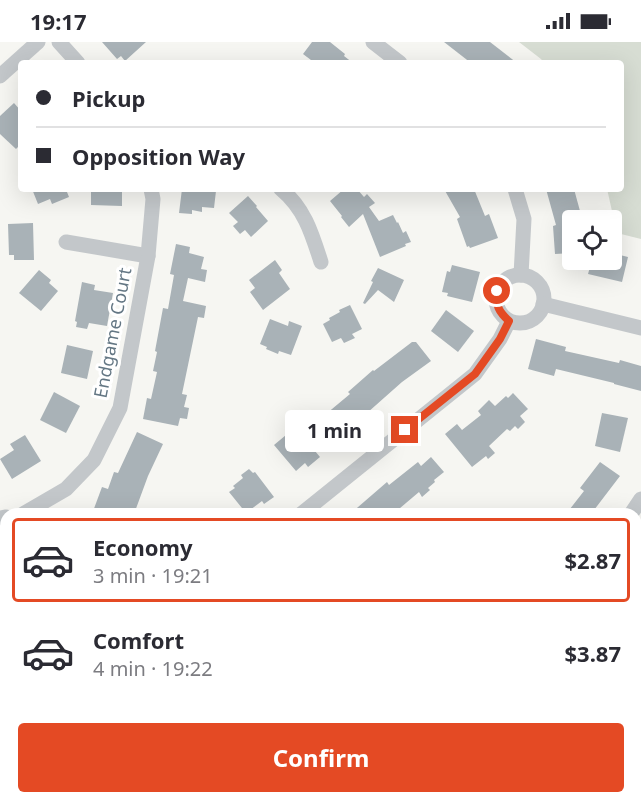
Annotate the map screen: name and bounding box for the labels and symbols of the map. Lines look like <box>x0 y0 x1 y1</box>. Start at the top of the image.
street label: Endgame Court <box>88 265 137 400</box>
route start <box>483 277 510 304</box>
callout: 1 min <box>285 409 384 451</box>
route end <box>391 416 418 443</box>

